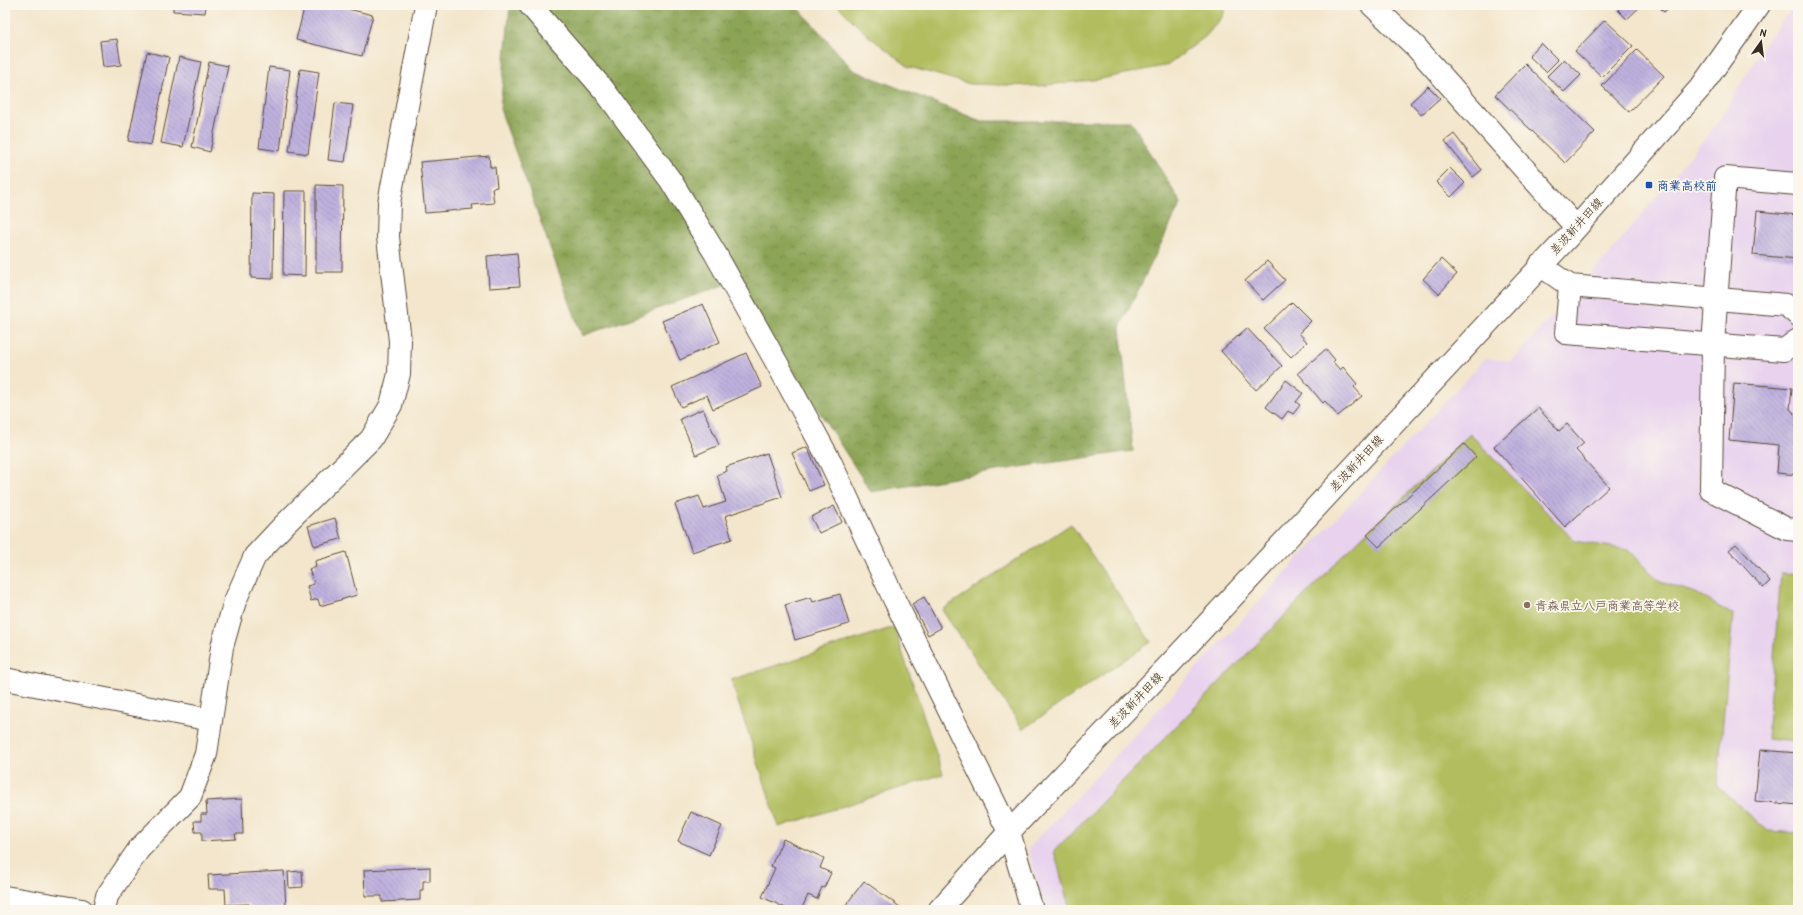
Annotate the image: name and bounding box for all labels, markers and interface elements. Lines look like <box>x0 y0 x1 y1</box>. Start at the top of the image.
north arrow <box>1741 22 1781 62</box>
text: N <box>1759 25 1768 40</box>
place label: 商業高校前 <box>1657 177 1717 194</box>
marker: 商業高校前 <box>1644 180 1654 190</box>
street label: 差波新井田線 <box>1546 194 1606 258</box>
street label: 差波新井田線 <box>1325 431 1387 495</box>
place label: 青森県立八戸商業高等学校 <box>1535 597 1679 614</box>
marker: 青森県立八戸商業高等学校 <box>1522 600 1532 610</box>
street label: 差波新井田線 <box>1104 668 1166 732</box>

